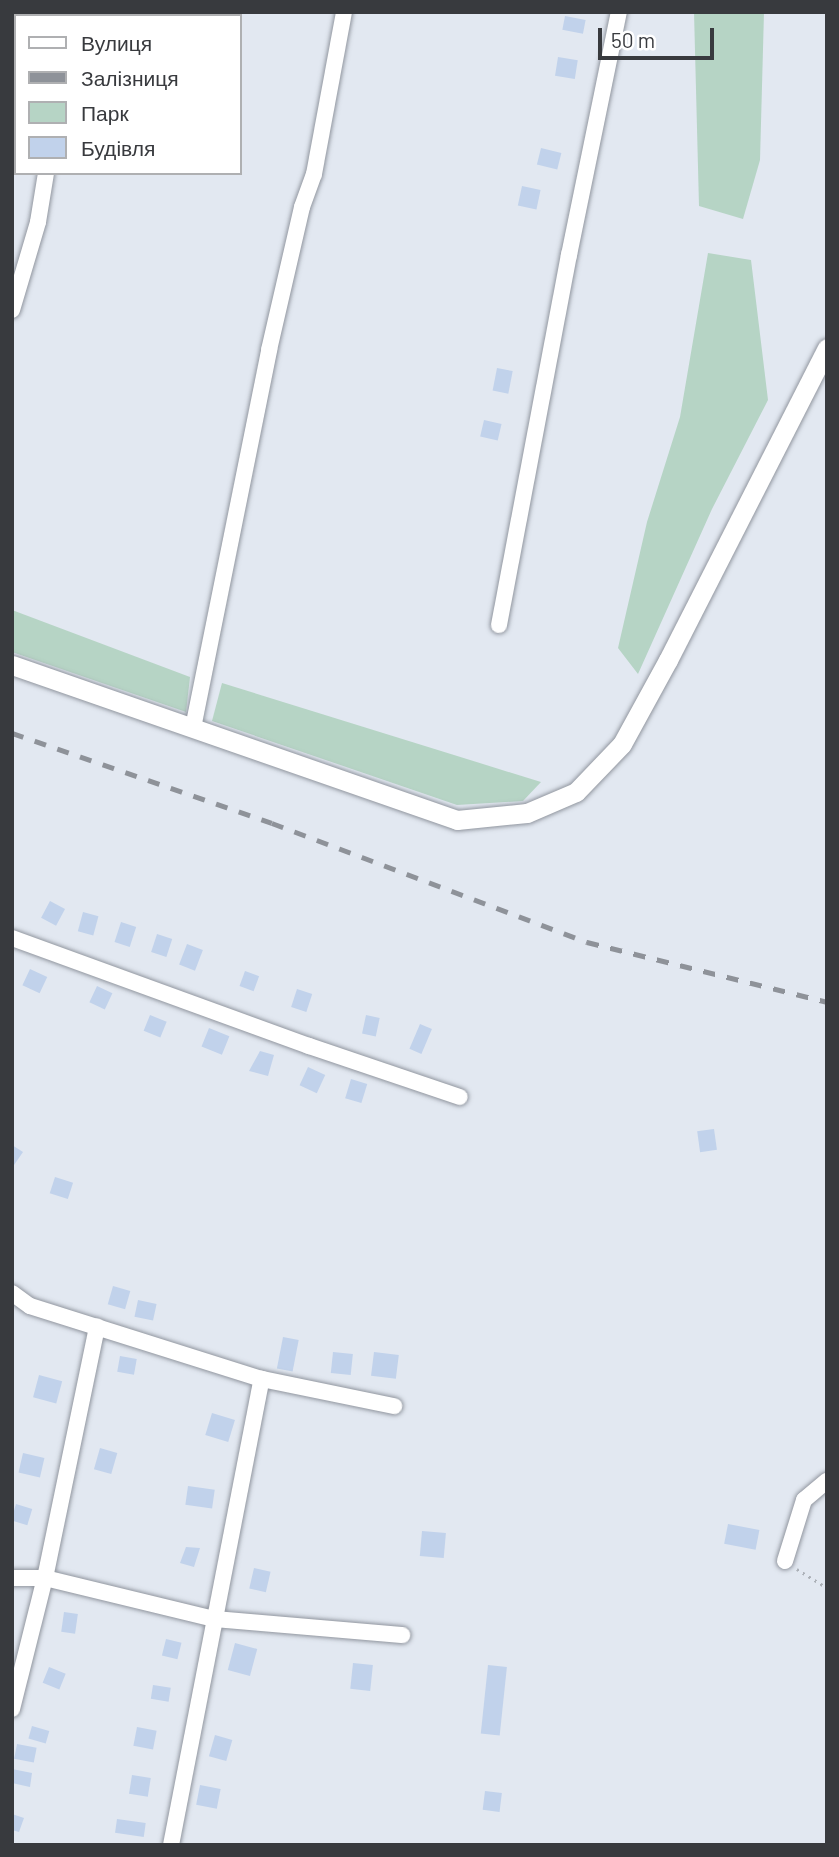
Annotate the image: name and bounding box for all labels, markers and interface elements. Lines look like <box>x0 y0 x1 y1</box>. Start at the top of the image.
legend <box>14 14 242 175</box>
scale bar <box>601 14 716 58</box>
text: 50 m <box>611 27 655 52</box>
text: Вулиця <box>81 30 152 55</box>
text: Залізниця <box>81 65 179 90</box>
text: Парк <box>81 100 129 125</box>
text: Будівля <box>81 135 155 160</box>

